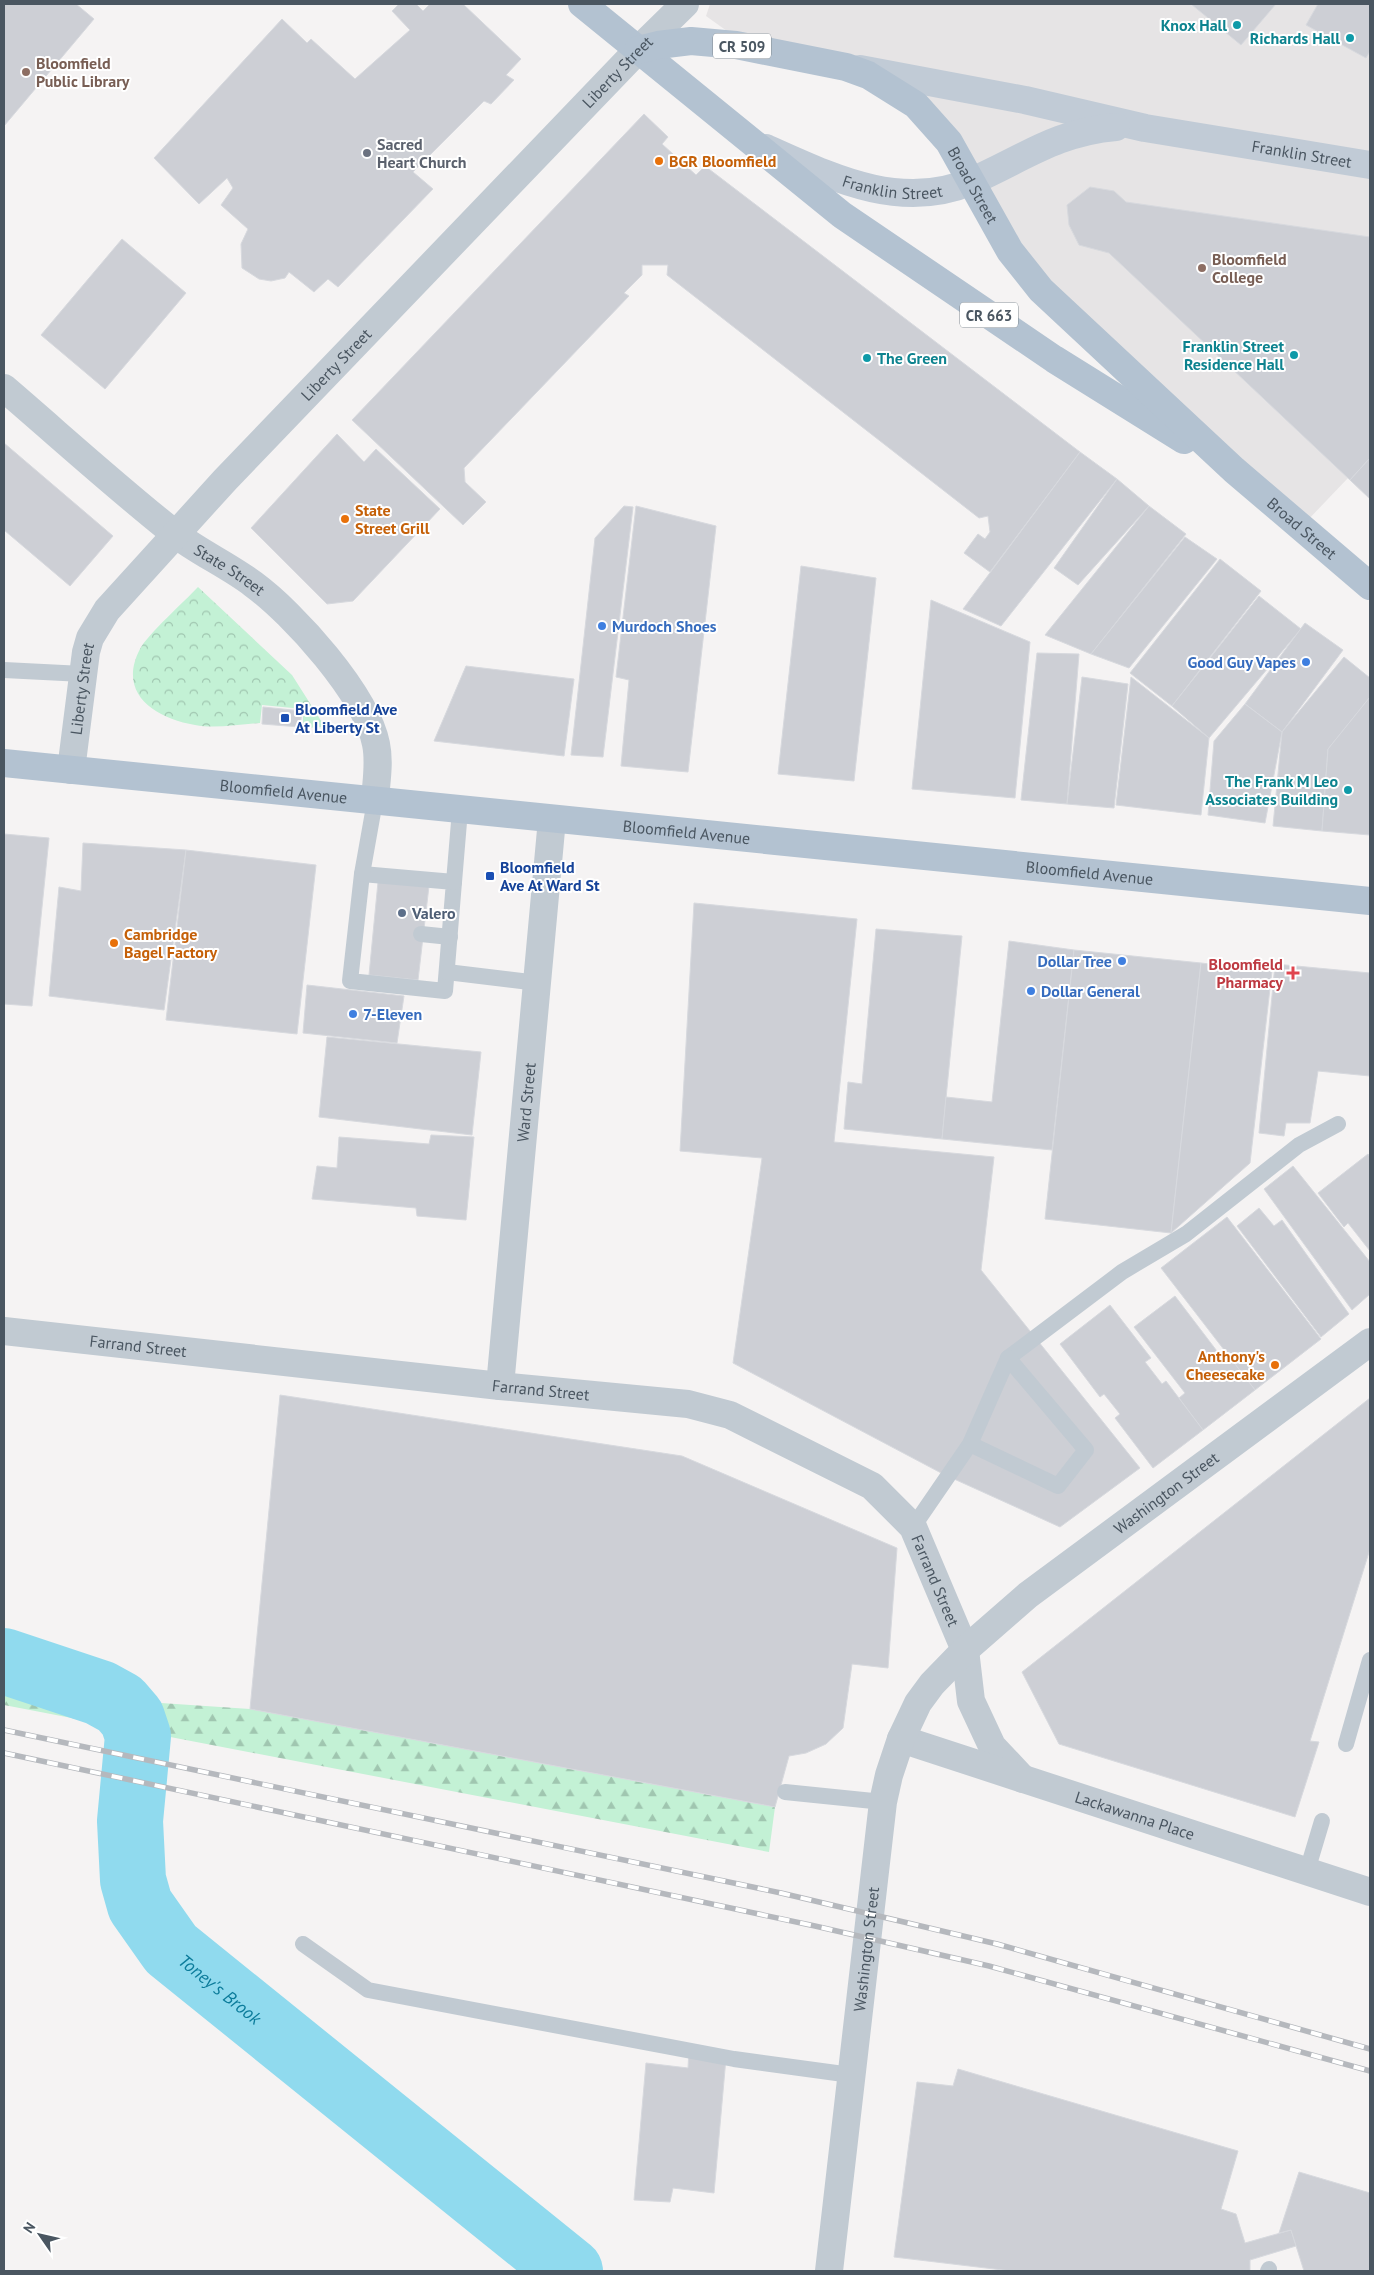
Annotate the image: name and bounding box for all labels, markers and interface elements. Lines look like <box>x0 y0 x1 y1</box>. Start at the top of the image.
place label: Knox Hall <box>1161 15 1227 35</box>
marker: Knox Hall <box>1231 19 1243 31</box>
place label: Richards Hall <box>1250 28 1340 48</box>
street label: Liberty Street <box>578 31 657 112</box>
marker: Richards Hall <box>1344 32 1356 44</box>
road number: CR 509 <box>713 34 771 58</box>
place label: Bloomfield Public Library <box>36 53 130 91</box>
marker: Bloomfield Public Library <box>20 66 32 78</box>
place label: Sacred Heart Church <box>377 134 467 172</box>
street label: Franklin Street <box>1250 136 1354 172</box>
street label: Broad Street <box>944 143 1003 227</box>
marker: Sacred Heart Church <box>361 147 373 159</box>
place label: BGR Bloomfield <box>669 151 776 171</box>
marker: BGR Bloomfield <box>653 155 665 167</box>
street label: Franklin Street <box>840 171 945 203</box>
place label: Bloomfield College <box>1212 249 1287 287</box>
marker: Bloomfield College <box>1196 262 1208 274</box>
road number: CR 663 <box>960 302 1018 328</box>
street label: Liberty Street <box>297 324 376 405</box>
place label: Franklin Street Residence Hall <box>1183 336 1284 374</box>
place label: The Green <box>877 348 947 368</box>
marker: Franklin Street Residence Hall <box>1288 349 1300 361</box>
marker: The Green <box>861 352 873 364</box>
street label: Broad Street <box>1263 493 1341 564</box>
place label: State Street Grill <box>355 500 430 538</box>
marker: State Street Grill <box>339 513 351 525</box>
street label: State Street <box>190 539 270 600</box>
place label: Murdoch Shoes <box>612 616 717 636</box>
marker: Murdoch Shoes <box>596 620 608 632</box>
street label: Liberty Street <box>66 640 98 736</box>
place label: Good Guy Vapes <box>1187 652 1296 672</box>
marker: Good Guy Vapes <box>1300 656 1312 668</box>
place label: Bloomfield Ave At Liberty St <box>295 699 397 737</box>
marker: Bloomfield Ave At Liberty St <box>279 712 291 724</box>
place label: The Frank M Leo Associates Building <box>1205 771 1338 809</box>
street label: Bloomfield Avenue <box>219 775 348 808</box>
marker: The Frank M Leo Associates Building <box>1342 784 1354 796</box>
street label: Bloomfield Avenue <box>622 816 751 848</box>
street label: Bloomfield Avenue <box>1025 856 1154 889</box>
place label: Bloomfield Ave At Ward St <box>500 857 600 895</box>
marker: Bloomfield Ave At Ward St <box>484 870 496 882</box>
place label: Valero <box>411 903 456 923</box>
marker: Valero <box>396 907 408 919</box>
place label: Cambridge Bagel Factory <box>124 924 218 962</box>
marker: Cambridge Bagel Factory <box>108 937 120 949</box>
place label: Dollar Tree <box>1037 951 1112 971</box>
place label: Bloomfield Pharmacy <box>1208 954 1283 992</box>
marker: Dollar Tree <box>1116 955 1128 967</box>
marker: Bloomfield Pharmacy <box>1287 967 1299 979</box>
place label: Dollar General <box>1041 981 1140 1001</box>
marker: Dollar General <box>1025 985 1037 997</box>
place label: 7-Eleven <box>363 1004 422 1024</box>
marker: 7-Eleven <box>347 1008 359 1020</box>
street label: Ward Street <box>512 1061 540 1143</box>
street label: Farrand Street <box>89 1331 188 1361</box>
place label: Anthony's Cheesecake <box>1186 1346 1265 1384</box>
marker: Anthony's Cheesecake <box>1269 1359 1281 1371</box>
street label: Farrand Street <box>491 1375 591 1405</box>
street label: Washington Street <box>1110 1447 1223 1538</box>
street label: Farrand Street <box>907 1532 964 1630</box>
street label: Lackawanna Place <box>1072 1786 1197 1844</box>
street label: Washington Street <box>849 1885 883 2013</box>
water label: Toney's Brook <box>174 1948 267 2030</box>
north arrow <box>15 2210 65 2260</box>
text: N <box>19 2219 39 2237</box>

